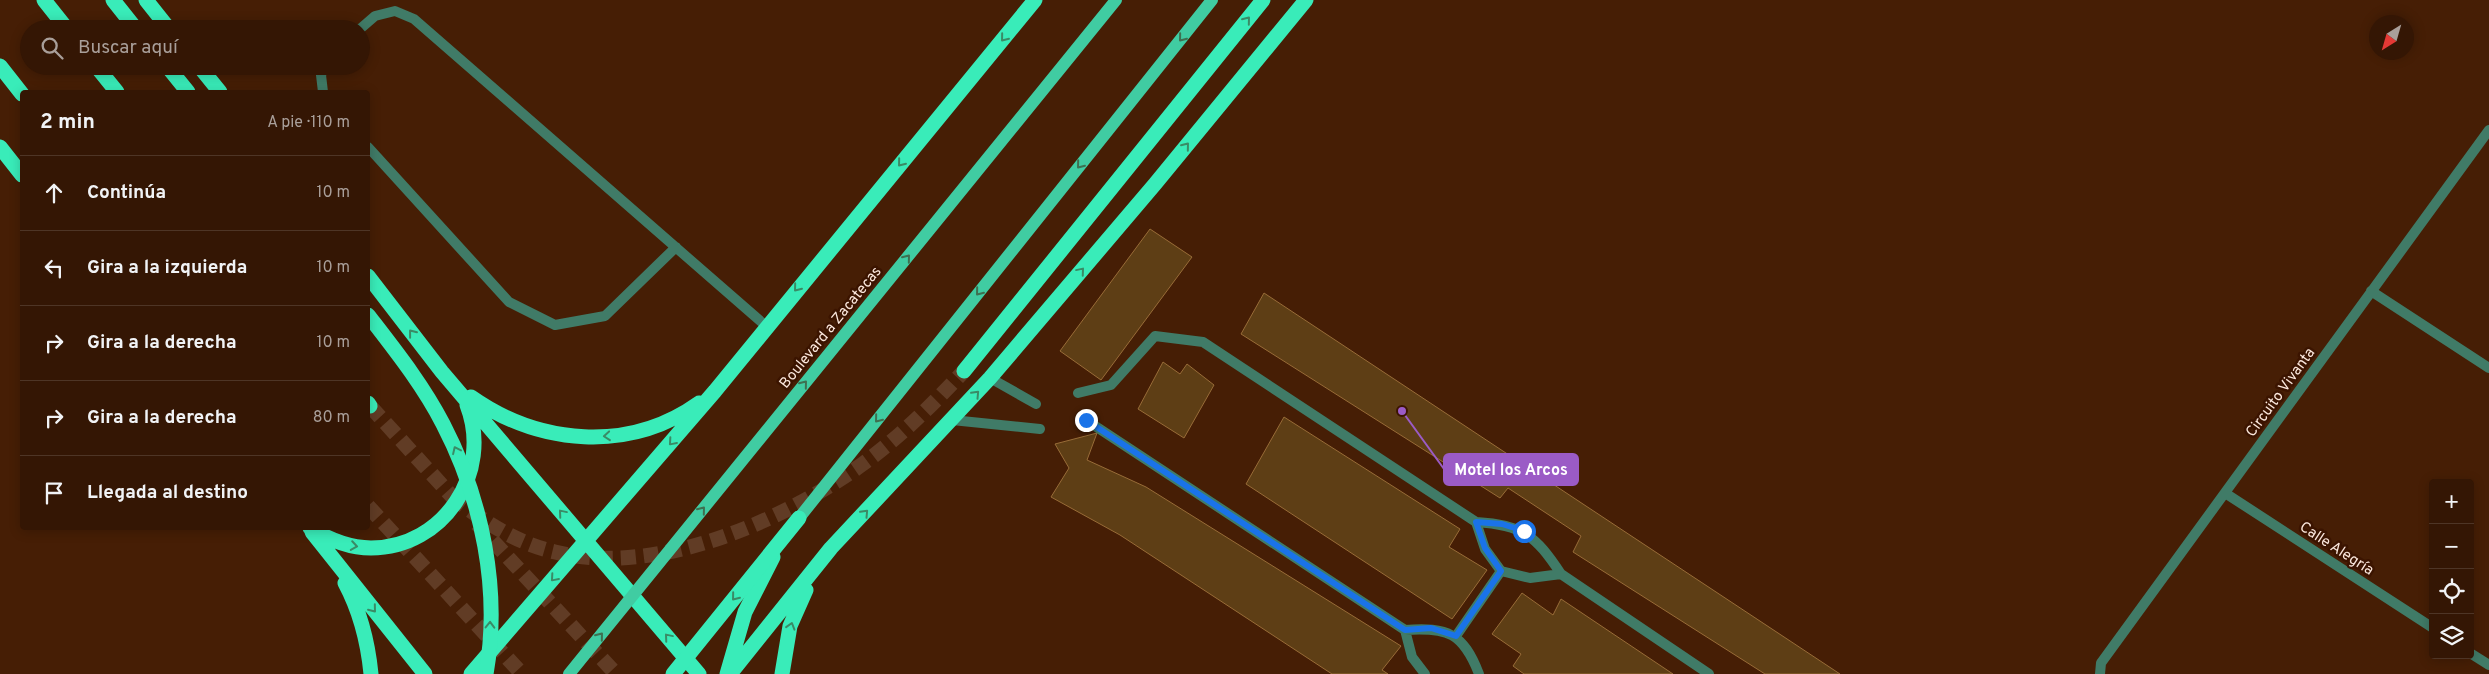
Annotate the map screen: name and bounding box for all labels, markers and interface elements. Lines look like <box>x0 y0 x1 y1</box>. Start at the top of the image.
north arrow <box>2369 15 2414 60</box>
one-way arrow <box>1242 16 1251 25</box>
search box <box>20 20 370 75</box>
one-way arrow <box>1001 32 1010 41</box>
one-way arrow <box>1179 32 1187 41</box>
icon: search <box>38 34 66 62</box>
text: Buscar aquí <box>78 36 178 60</box>
text: 2 min <box>40 109 95 136</box>
text: A pie · 110 m <box>267 113 350 133</box>
one-way arrow <box>1180 143 1189 152</box>
one-way arrow <box>898 157 906 166</box>
one-way arrow <box>1078 159 1086 168</box>
icon: ahead <box>40 179 68 207</box>
text: Continúa <box>87 181 166 205</box>
text: 10 m <box>316 183 350 203</box>
icon: left <box>40 254 68 282</box>
one-way arrow <box>901 254 910 263</box>
text: Gira a la izquierda <box>87 256 247 280</box>
text: 10 m <box>316 258 350 278</box>
street label: Boulevard a Zacatecas <box>776 263 886 393</box>
one-way arrow <box>1076 267 1085 276</box>
one-way arrow <box>794 283 803 292</box>
one-way arrow <box>977 286 985 295</box>
icon: right <box>40 329 68 357</box>
one-way arrow <box>410 330 418 339</box>
text: Gira a la derecha <box>87 331 237 355</box>
text: 10 m <box>316 333 350 353</box>
street label: Circuito Vivanta <box>2242 344 2320 441</box>
one-way arrow <box>799 381 807 390</box>
one-way arrow <box>970 391 979 400</box>
icon: right <box>40 404 68 432</box>
text: Gira a la derecha <box>87 406 237 430</box>
text: 80 m <box>313 408 350 428</box>
route end <box>1075 409 1098 432</box>
one-way arrow <box>875 413 883 422</box>
one-way arrow <box>602 430 610 441</box>
one-way arrow <box>668 436 677 445</box>
one-way arrow <box>451 446 462 455</box>
callout: Motel los Arcos <box>1444 454 1578 485</box>
text: Motel los Arcos <box>1454 461 1568 481</box>
icon: arrive <box>40 479 68 507</box>
map controls <box>2429 479 2474 659</box>
button: + <box>2429 479 2474 524</box>
text: Llegada al destino <box>87 481 248 505</box>
one-way arrow <box>697 507 705 516</box>
one-way arrow <box>859 509 868 518</box>
one-way arrow <box>560 510 568 519</box>
street label: Calle Alegría <box>2295 518 2377 580</box>
route start <box>1513 520 1536 543</box>
button: − <box>2429 524 2474 569</box>
one-way arrow <box>350 540 359 550</box>
button: locate <box>2429 569 2474 614</box>
one-way arrow <box>551 573 560 582</box>
one-way arrow <box>733 591 741 600</box>
one-way arrow <box>367 603 375 612</box>
button: layers <box>2429 614 2474 659</box>
one-way arrow <box>485 621 495 629</box>
one-way arrow <box>785 623 795 631</box>
one-way arrow <box>594 633 602 642</box>
one-way arrow <box>665 634 673 643</box>

